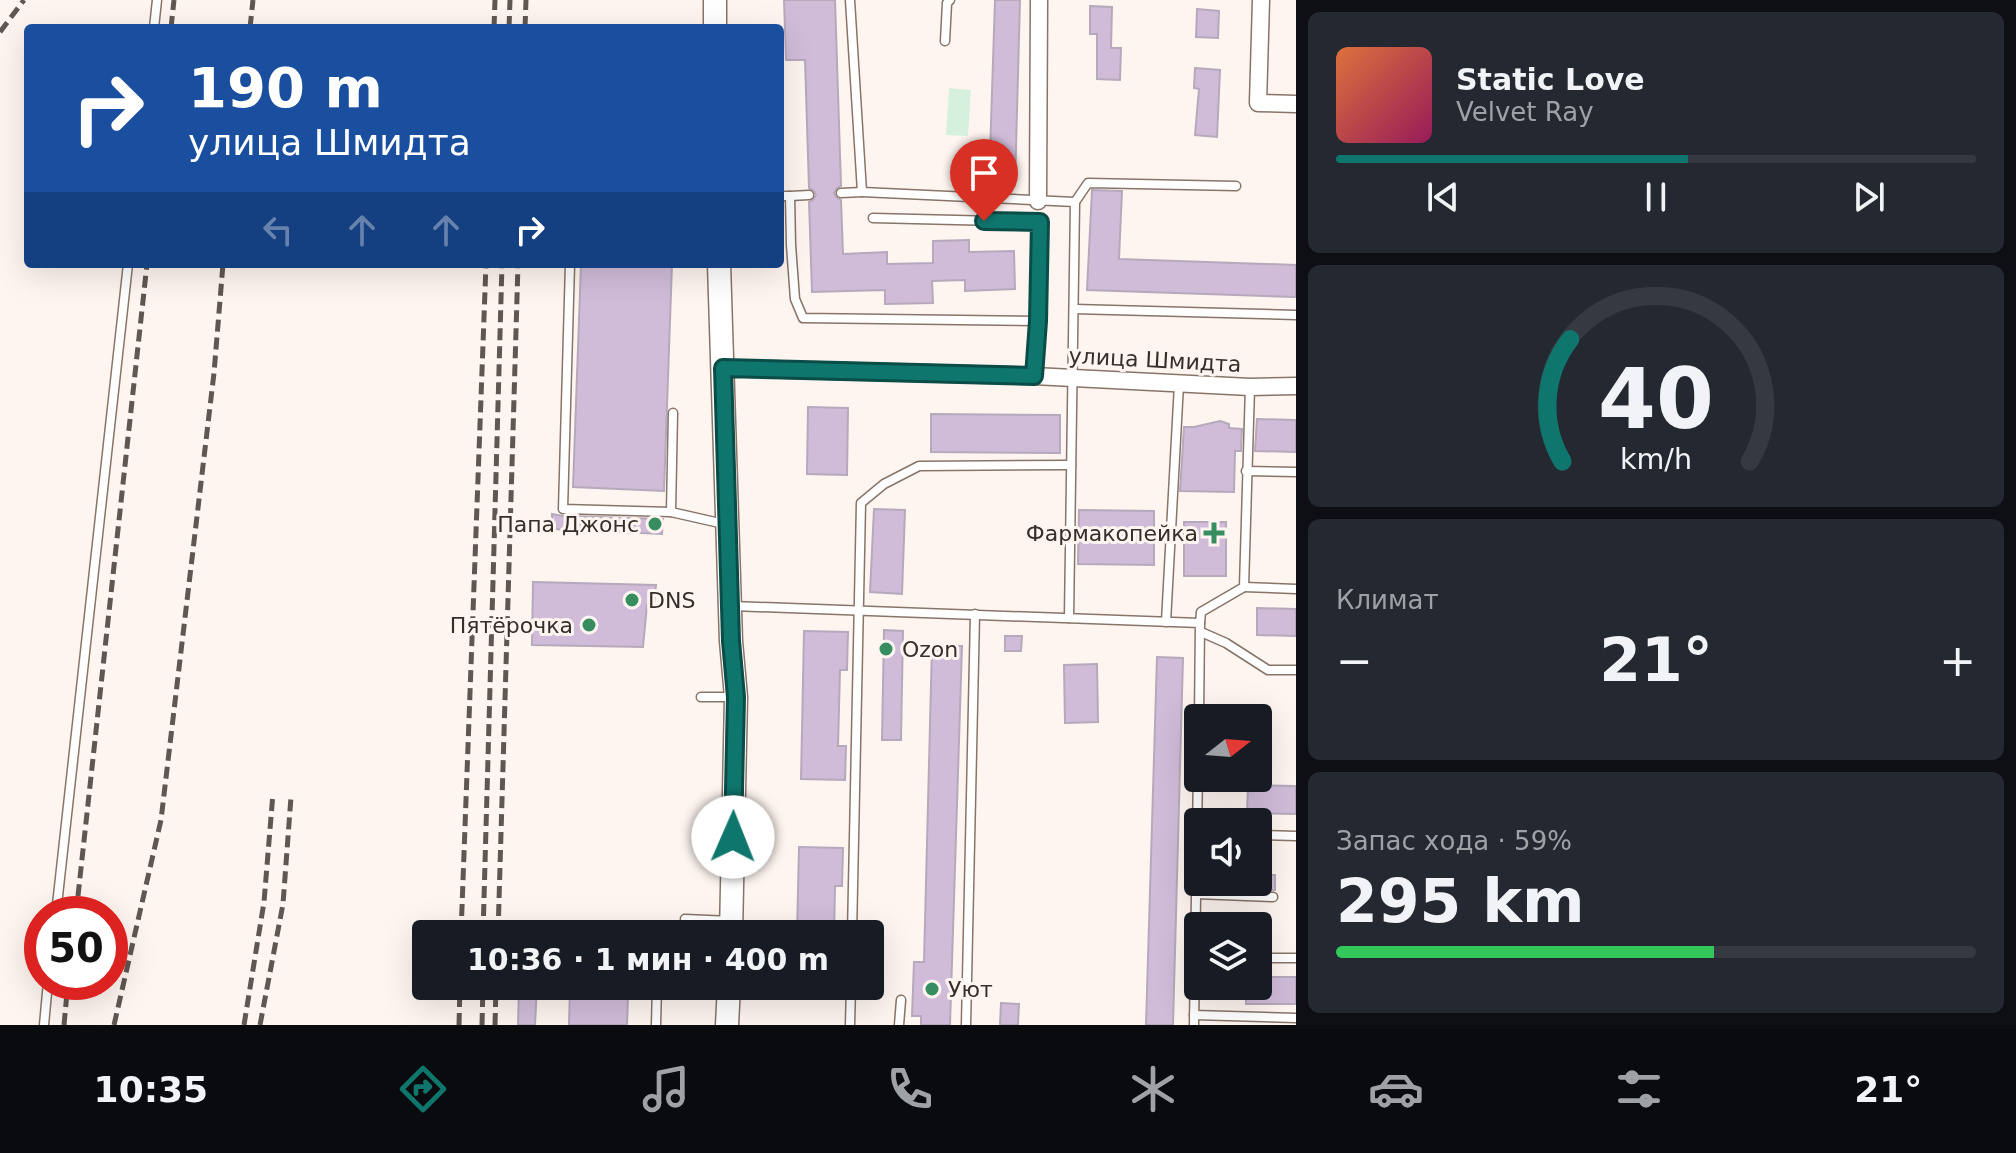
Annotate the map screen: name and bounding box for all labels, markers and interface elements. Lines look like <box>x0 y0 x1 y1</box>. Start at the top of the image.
text: 190 m <box>188 55 383 120</box>
icon: right <box>56 56 160 160</box>
text: Static Love <box>1456 62 1645 97</box>
text: Velvet Ray <box>1456 97 1594 127</box>
text: улица Шмидта <box>188 122 471 163</box>
pin <box>950 139 1018 221</box>
icon: arrive <box>962 151 1006 195</box>
icon: previous <box>1421 175 1465 219</box>
icon: pause <box>1634 175 1678 219</box>
icon: next <box>1847 175 1891 219</box>
icon: left <box>256 208 300 252</box>
icon: ahead <box>340 208 384 252</box>
icon: ahead <box>424 208 468 252</box>
icon: right <box>508 208 552 252</box>
street label: улица Шмидта <box>1068 343 1242 377</box>
text: 40 <box>1598 350 1714 447</box>
text: km/h <box>1620 442 1692 476</box>
place label: Папа Джонс <box>497 512 639 537</box>
marker: Папа Джонс <box>646 515 664 533</box>
place label: Фармакопейка <box>1026 521 1198 546</box>
marker: Фармакопейка <box>1205 524 1223 542</box>
text: Климат <box>1336 585 1439 615</box>
place label: DNS <box>648 588 695 613</box>
marker: DNS <box>623 591 641 609</box>
place label: Пятёрочка <box>450 613 573 638</box>
marker: Пятёрочка <box>580 616 598 634</box>
text: 21° <box>1599 625 1713 695</box>
text: − <box>1336 635 1373 686</box>
text: + <box>1939 635 1976 686</box>
place label: Ozon <box>902 637 958 662</box>
marker: Ozon <box>877 640 895 658</box>
north arrow <box>1184 704 1272 792</box>
map controls <box>1184 704 1272 1000</box>
position arrow <box>691 795 775 879</box>
button: sound <box>1184 808 1272 896</box>
text: Запас хода · 59% <box>1336 826 1572 856</box>
text: 295 km <box>1336 866 1585 936</box>
speed limit sign: 50 <box>24 896 128 1000</box>
button: layers <box>1184 912 1272 1000</box>
text: 10:36 · 1 мин · 400 m <box>467 942 829 977</box>
place label: Уют <box>948 977 993 1002</box>
marker: Уют <box>923 980 941 998</box>
icon: directions <box>395 1061 451 1117</box>
icon: music <box>638 1061 694 1117</box>
icon: phone <box>882 1061 938 1117</box>
icon: climate <box>1125 1061 1181 1117</box>
icon: car <box>1368 1061 1424 1117</box>
icon: filters <box>1611 1061 1667 1117</box>
text: 10:35 <box>94 1069 208 1110</box>
text: 21° <box>1854 1069 1922 1110</box>

